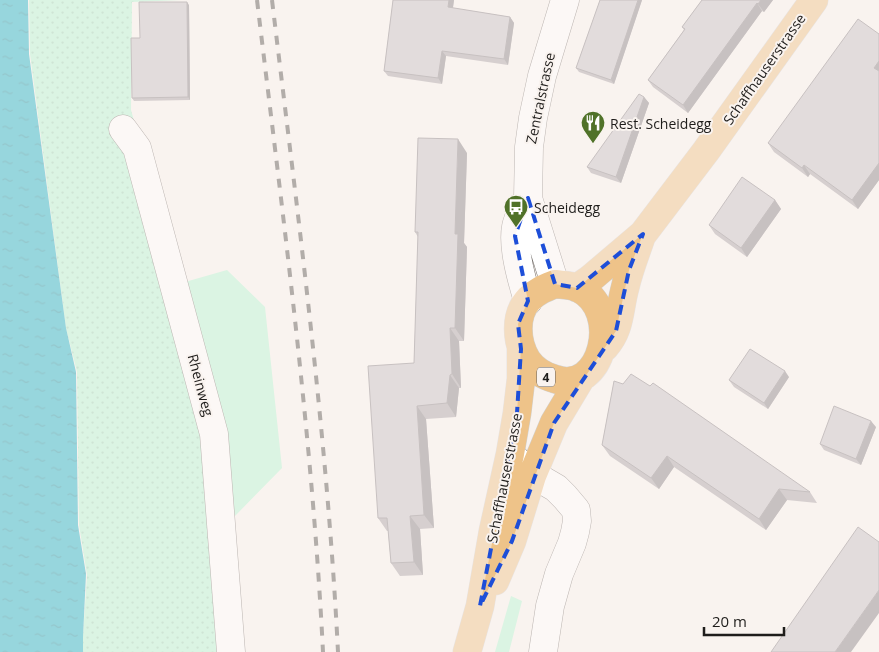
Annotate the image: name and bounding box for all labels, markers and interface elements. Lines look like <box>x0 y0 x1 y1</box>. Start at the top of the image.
street label: Schaffhauserstrasse <box>718 9 810 128</box>
street label: Zentralstrasse <box>521 50 559 145</box>
restaurant icon: Rest. Scheidegg <box>580 110 606 144</box>
place label: Rest. Scheidegg <box>610 114 712 133</box>
bus stop icon: Scheidegg <box>503 194 529 228</box>
place label: Scheidegg <box>534 198 600 217</box>
street label: Rheinweg <box>184 352 218 419</box>
road number: 4 <box>537 368 555 387</box>
street label: Schaffhauserstrasse <box>482 411 526 544</box>
scale bar <box>704 604 784 636</box>
text: 20 m <box>712 611 747 631</box>

